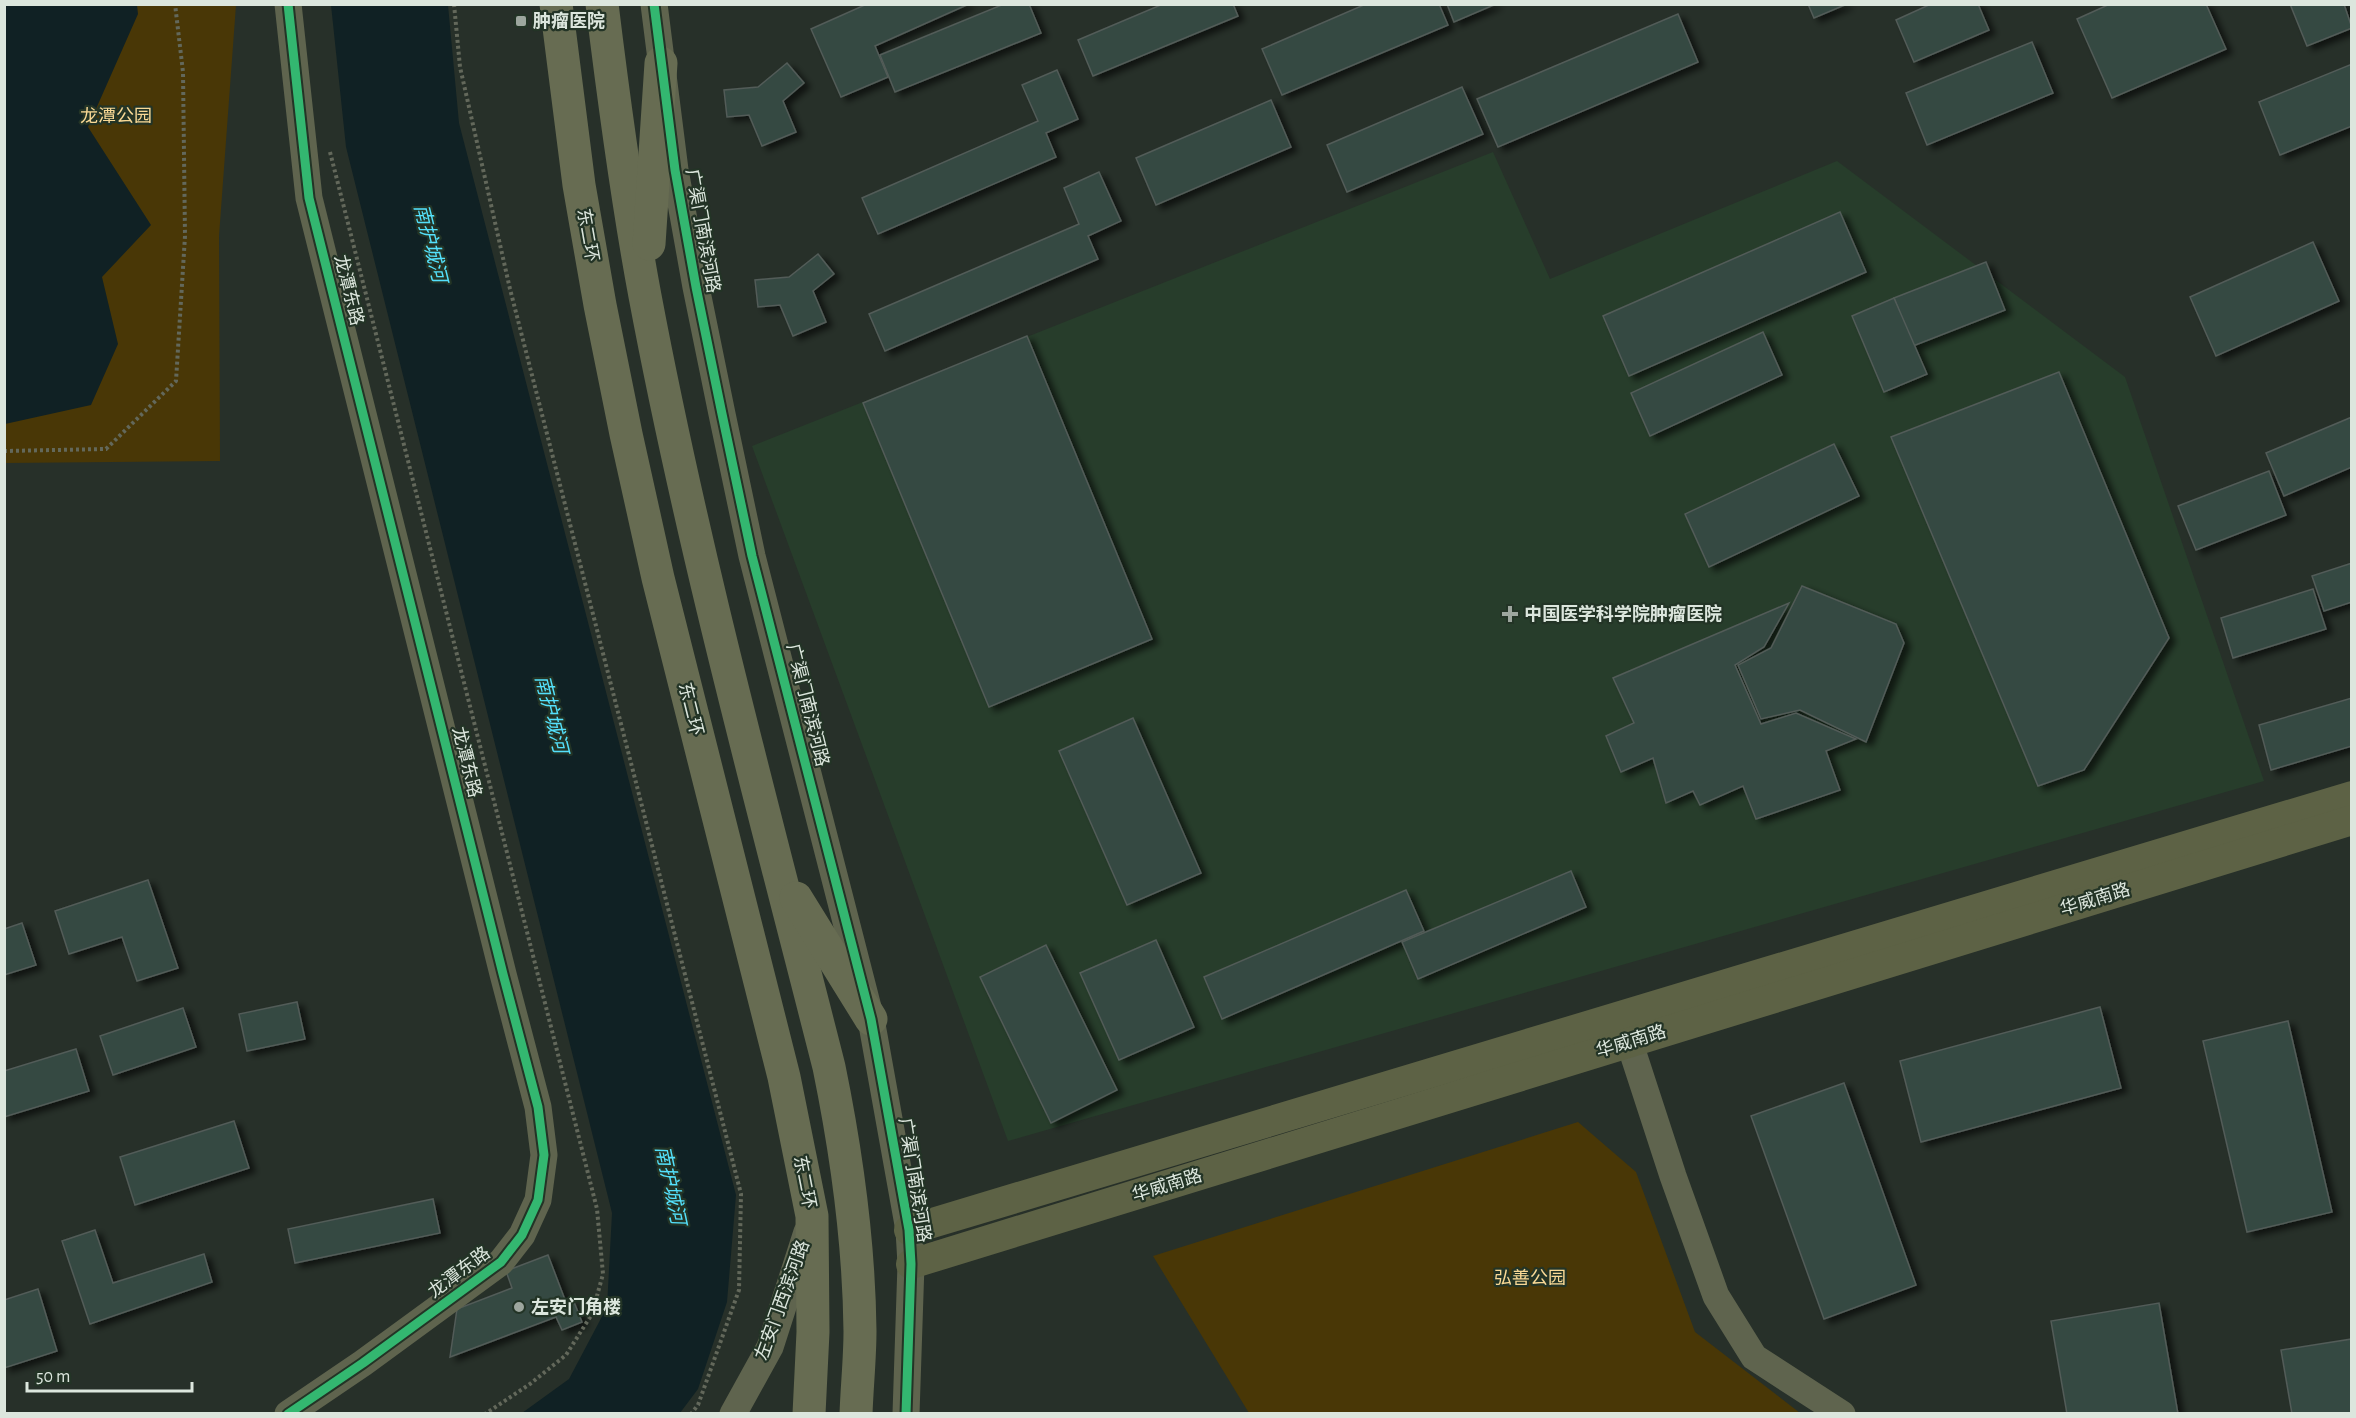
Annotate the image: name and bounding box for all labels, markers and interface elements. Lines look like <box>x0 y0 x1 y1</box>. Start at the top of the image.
place label: 肿瘤医院 <box>533 11 605 31</box>
marker: 肿瘤医院 <box>514 14 528 28</box>
park label: 龙潭公园 <box>80 106 152 126</box>
street label: 广渠门南滨河路 <box>682 167 724 295</box>
water label: 南护城河 <box>411 202 451 288</box>
street label: 东二环 <box>573 207 603 263</box>
street label: 龙潭东路 <box>331 253 367 327</box>
place label: 中国医学科学院肿瘤医院 <box>1524 604 1722 624</box>
marker: 中国医学科学院肿瘤医院 <box>1501 605 1519 623</box>
street label: 广渠门南滨河路 <box>783 641 833 769</box>
water label: 南护城河 <box>532 673 572 759</box>
street label: 东二环 <box>675 680 707 738</box>
street label: 龙潭东路 <box>449 725 485 799</box>
street label: 华威南路 <box>2058 879 2132 919</box>
street label: 华威南路 <box>1594 1021 1668 1061</box>
street label: 广渠门南滨河路 <box>895 1116 935 1244</box>
water label: 南护城河 <box>652 1144 690 1230</box>
street label: 东二环 <box>790 1154 820 1210</box>
street label: 华威南路 <box>1130 1165 1204 1205</box>
street label: 左安门西滨河路 <box>751 1237 813 1363</box>
street label: 龙潭东路 <box>424 1242 494 1302</box>
park label: 弘善公园 <box>1494 1268 1566 1288</box>
place label: 左安门角楼 <box>531 1296 621 1317</box>
marker: 左安门角楼 <box>512 1300 526 1314</box>
scale bar <box>27 1355 192 1393</box>
text: 50 m <box>36 1368 70 1386</box>

